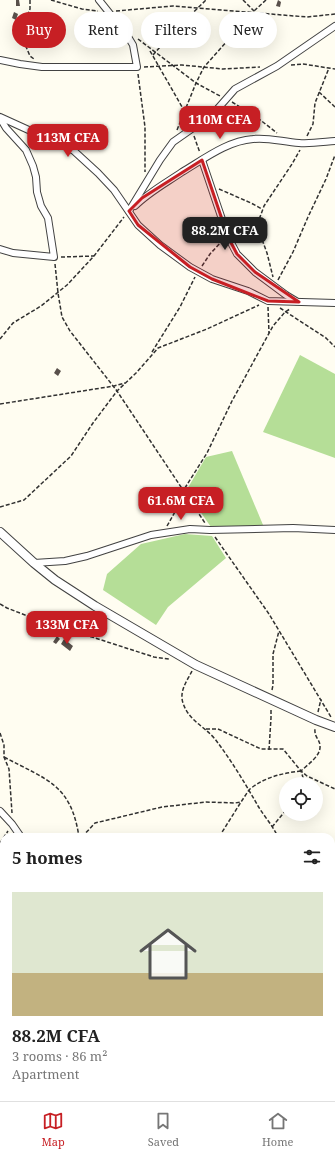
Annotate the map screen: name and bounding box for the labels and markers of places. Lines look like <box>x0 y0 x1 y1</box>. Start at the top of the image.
pin: 110M CFA <box>179 106 261 140</box>
pin: 113M CFA <box>27 124 109 158</box>
pin: 88.2M CFA <box>179 217 271 251</box>
pin: 61.6M CFA <box>135 487 227 521</box>
pin: 133M CFA <box>26 611 108 645</box>

